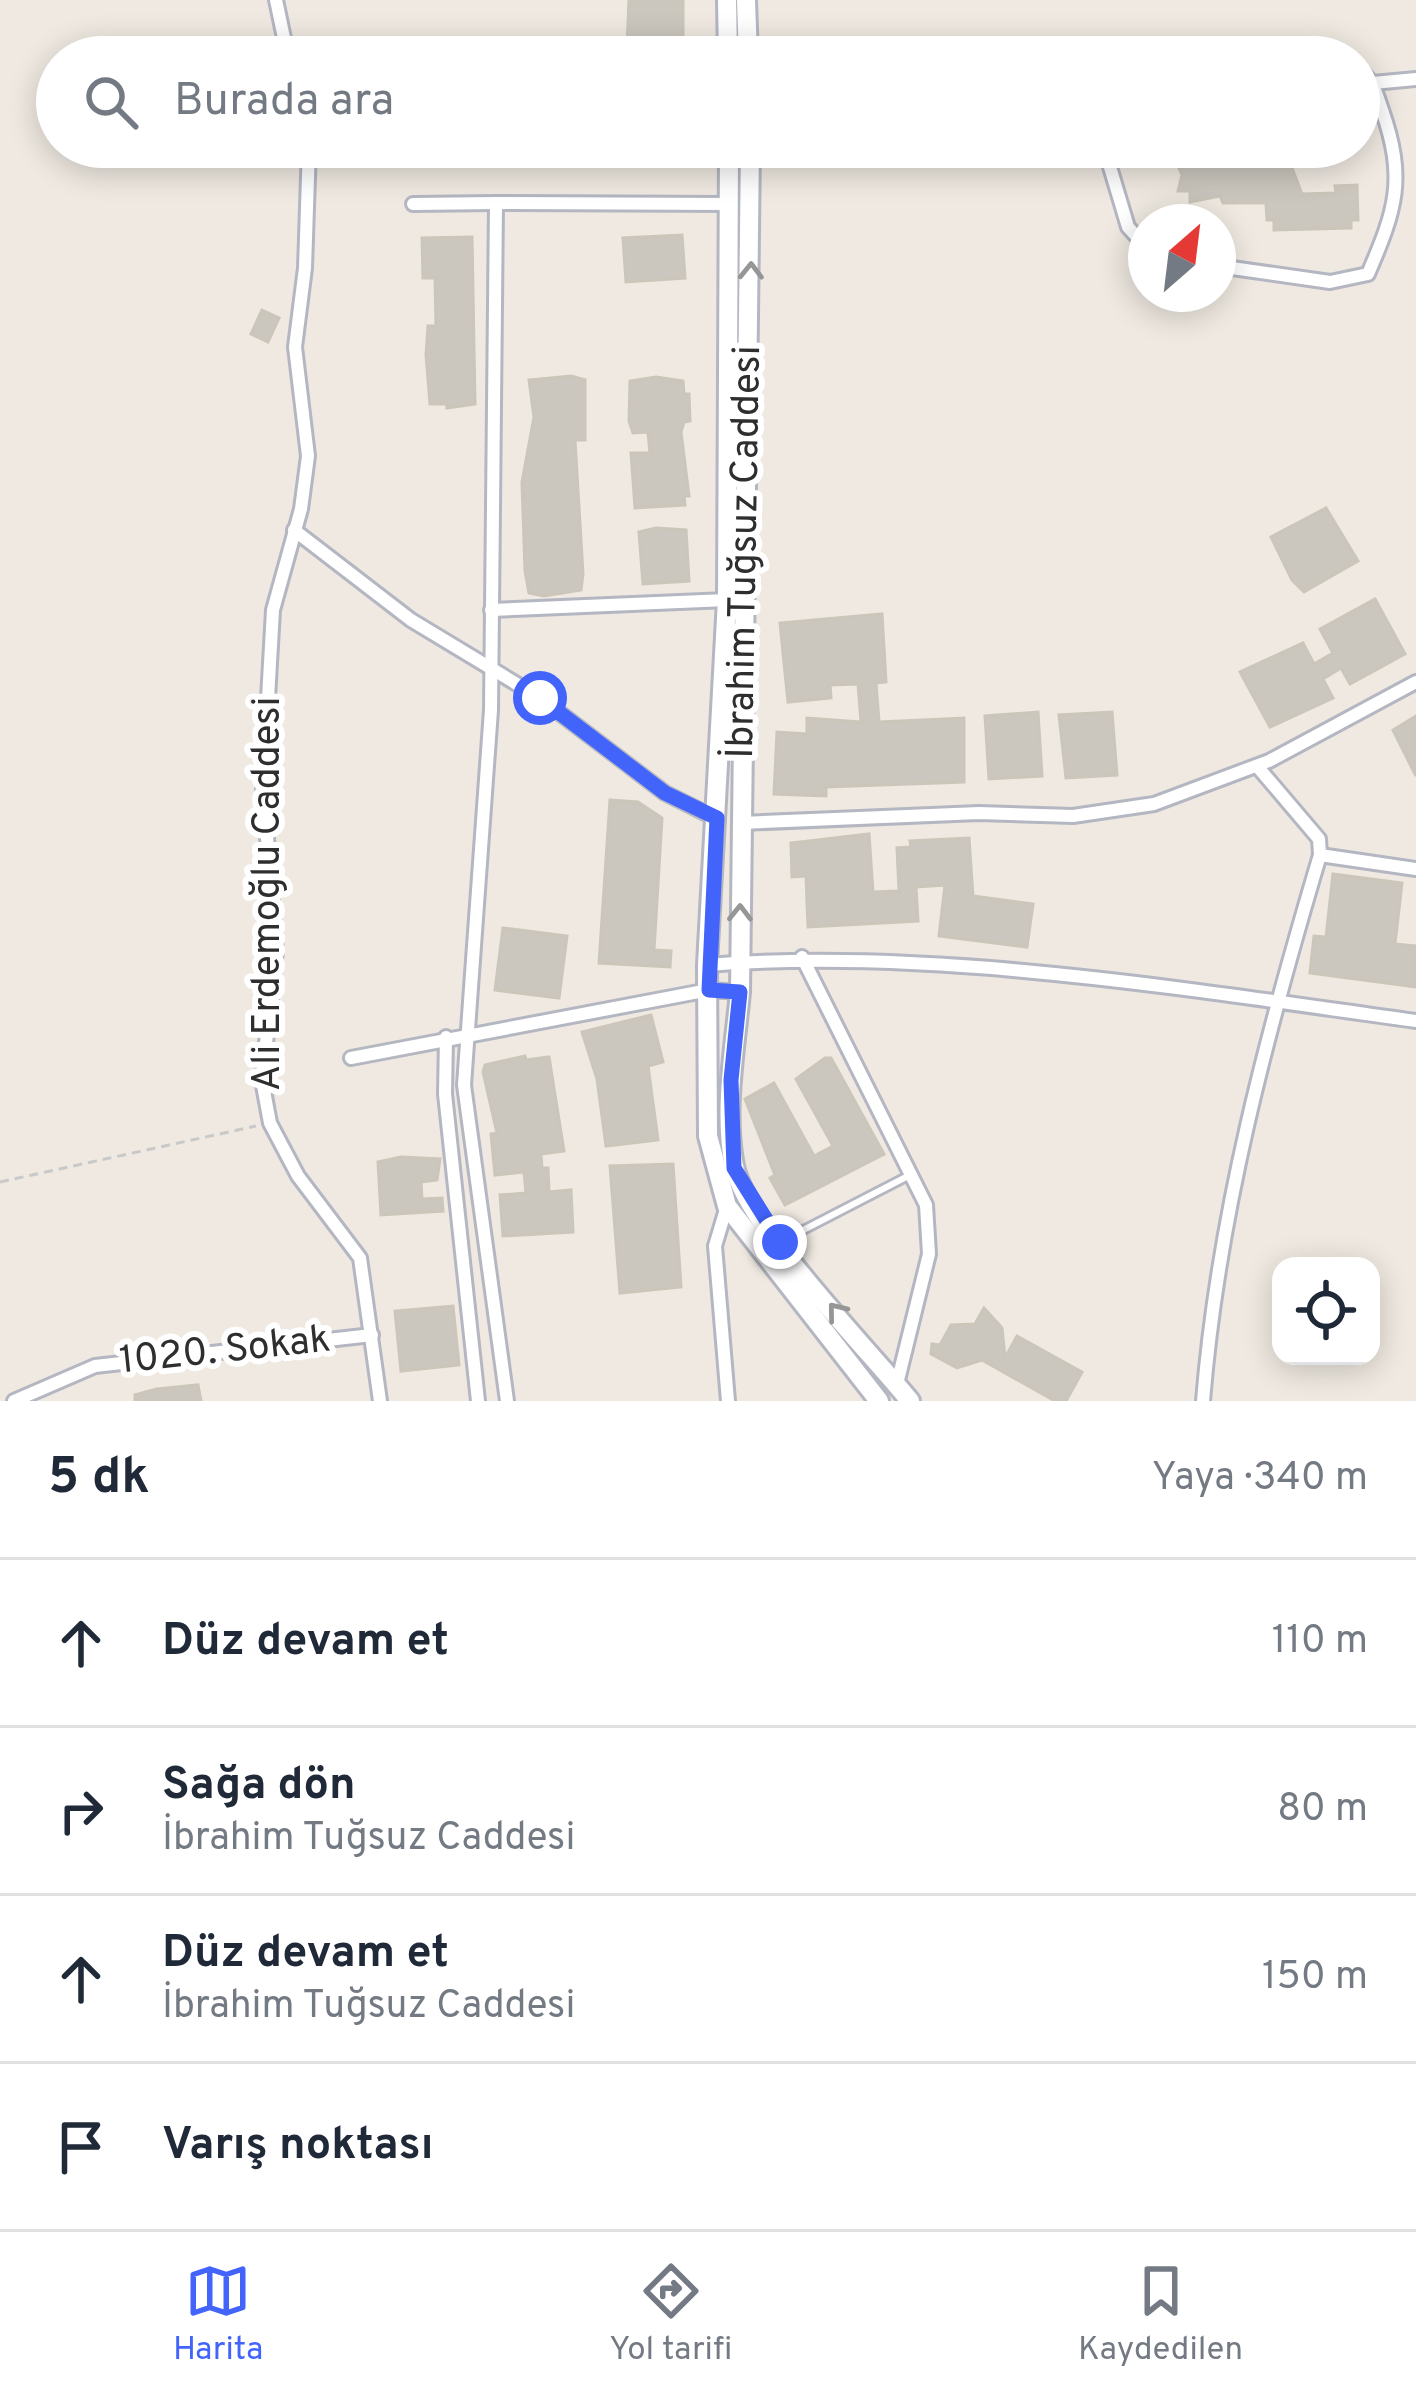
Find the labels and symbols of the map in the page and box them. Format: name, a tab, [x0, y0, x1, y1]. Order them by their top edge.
north arrow	[1128, 204, 1236, 312]
one-way arrow	[738, 261, 764, 279]
street label: İbrahim Tuğsuz Caddesi	[716, 345, 774, 759]
route start	[513, 671, 567, 725]
street label: Ali Erdemoğlu Caddesi	[245, 697, 294, 1091]
one-way arrow	[727, 903, 753, 921]
route end	[753, 1215, 807, 1269]
one-way arrow	[829, 1303, 850, 1325]
street label: 1020. Sokak	[117, 1317, 333, 1387]

